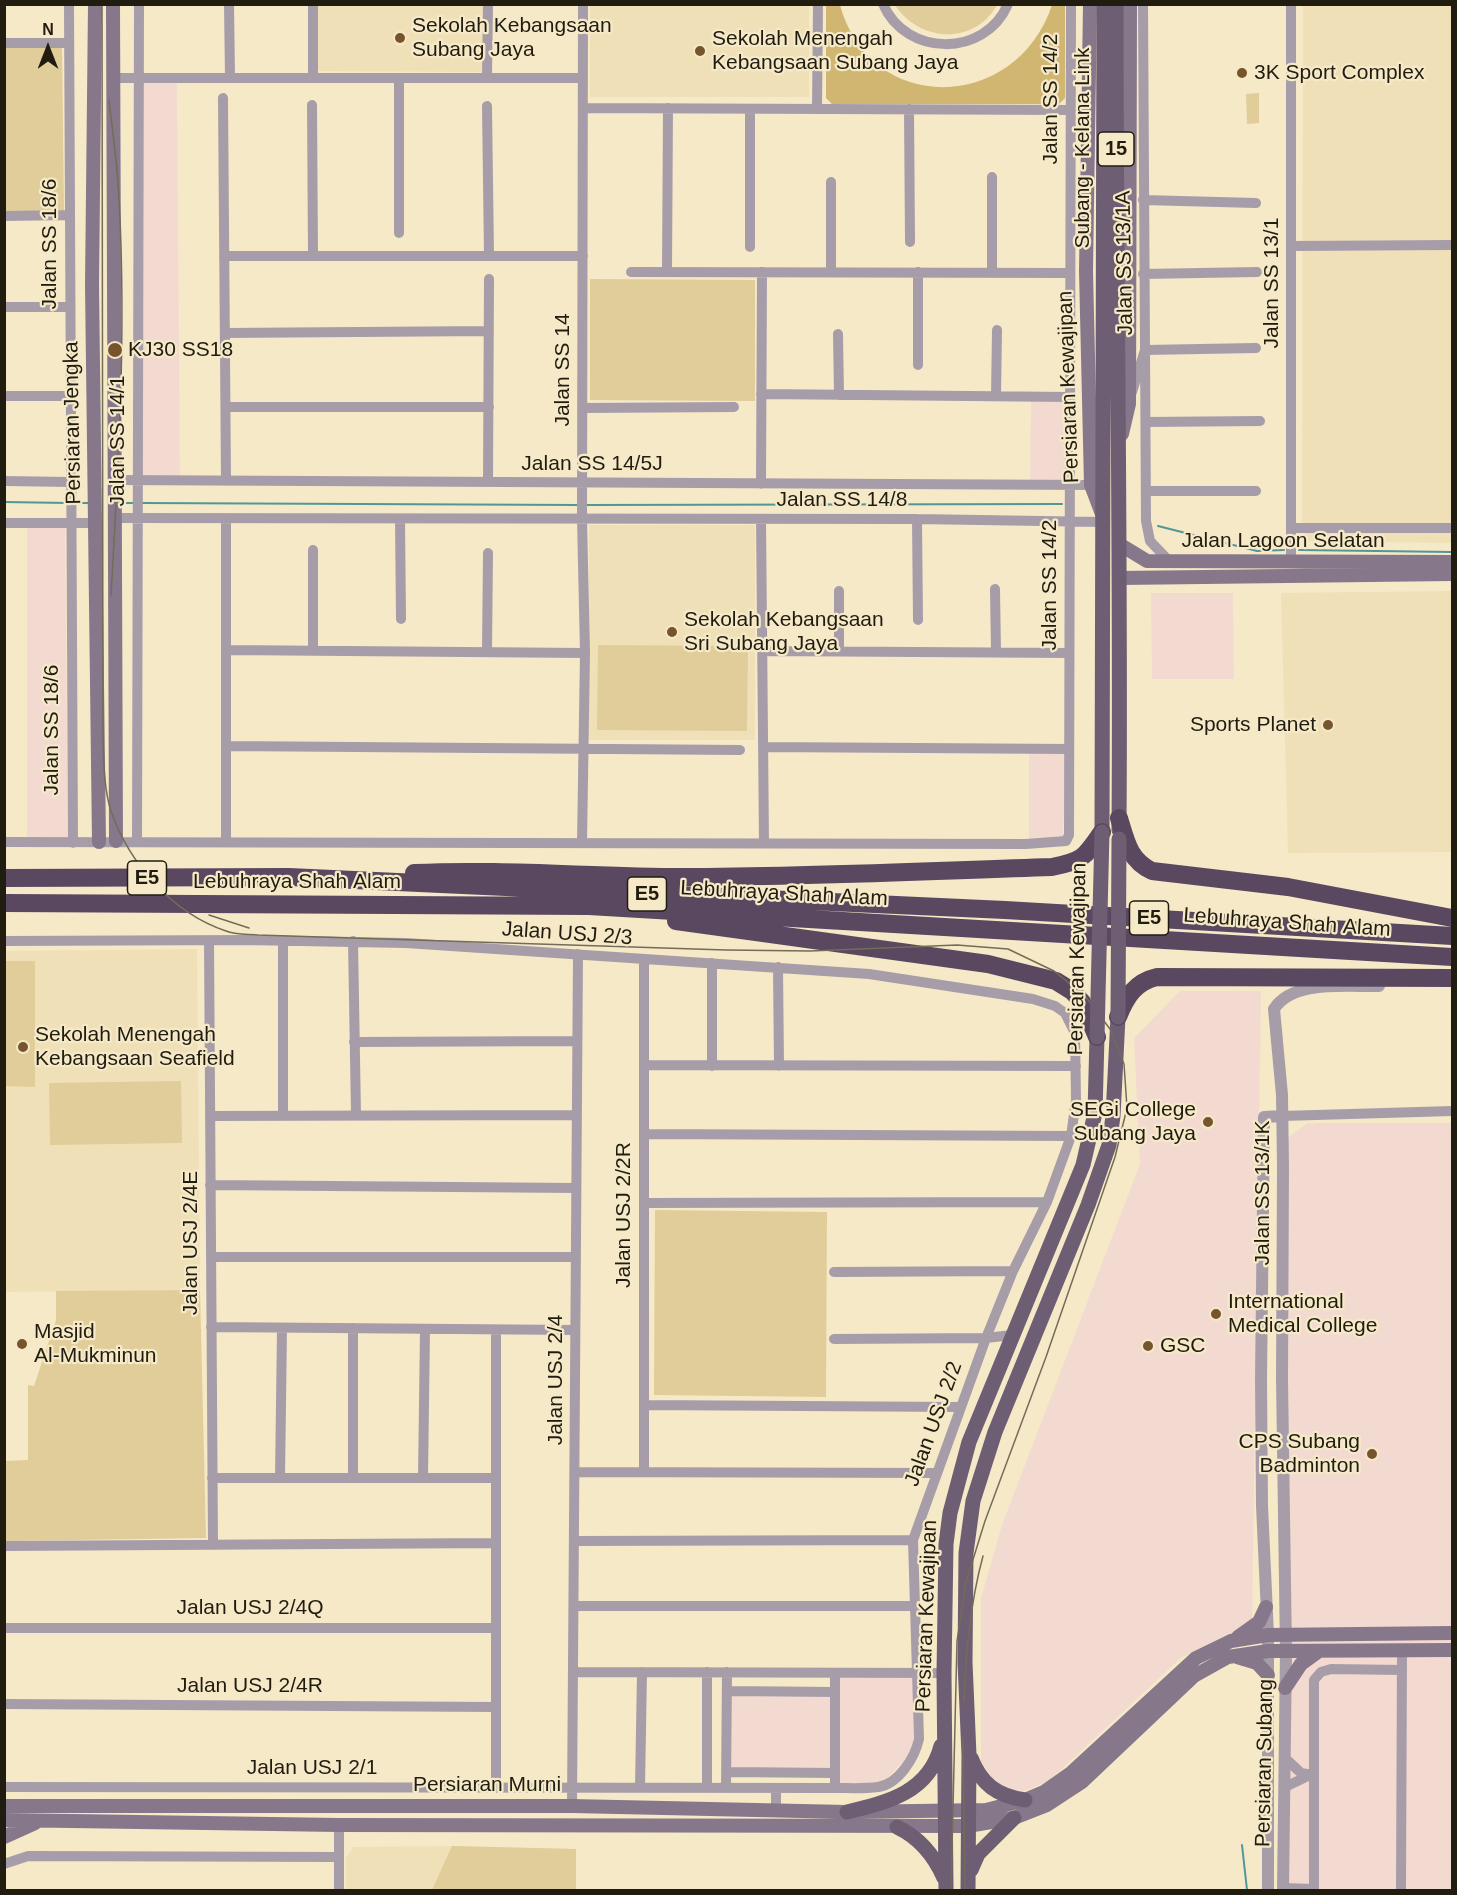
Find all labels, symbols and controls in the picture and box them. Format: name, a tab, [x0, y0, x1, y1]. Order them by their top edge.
place label: Sekolah Kebangsaan Subang Jaya	[412, 13, 612, 63]
north arrow	[18, 18, 78, 78]
text: N	[42, 21, 54, 38]
place label: Sekolah Menengah Kebangsaan Subang Jaya	[712, 26, 958, 76]
marker: Sekolah Kebangsaan Subang Jaya	[393, 31, 407, 45]
street label: Jalan SS 14/2	[1038, 34, 1064, 164]
marker: Sekolah Menengah Kebangsaan Subang Jaya	[693, 44, 707, 58]
street label: Subang - Kelana Link	[1070, 48, 1096, 248]
place label: 3K Sport Complex	[1254, 60, 1424, 86]
marker: 3K Sport Complex	[1235, 66, 1249, 80]
road number: 15	[1098, 132, 1134, 166]
street label: Jalan SS 18/6	[37, 179, 63, 309]
street label: Jalan SS 13/1A	[1111, 190, 1139, 336]
street label: Jalan SS 13/1	[1259, 218, 1285, 348]
street label: Persiaran Kewajipan	[1053, 290, 1085, 484]
street label: Jalan SS 14	[550, 313, 576, 427]
place label: KJ30 SS18	[128, 337, 233, 363]
street label: Persiaran Jengka	[59, 341, 87, 505]
marker: KJ30 SS18	[106, 341, 124, 359]
street label: Jalan SS 14/1	[105, 376, 131, 506]
street label: Jalan SS 14/5J	[521, 451, 663, 477]
street label: Jalan SS 14/8	[777, 487, 907, 513]
street label: Jalan SS 14/2	[1037, 520, 1063, 650]
street label: Jalan Lagoon Selatan	[1181, 528, 1385, 554]
place label: Sekolah Kebangsaan Sri Subang Jaya	[684, 607, 884, 657]
marker: Sekolah Kebangsaan Sri Subang Jaya	[665, 625, 679, 639]
street label: Jalan SS 18/6	[39, 665, 65, 795]
place label: Sports Planet	[1190, 712, 1316, 738]
marker: Sports Planet	[1321, 718, 1335, 732]
road number: E5	[128, 861, 166, 895]
street label: Persiaran Kewajipan	[1064, 862, 1092, 1056]
street label: Lebuhraya Shah Alam	[193, 869, 401, 895]
street label: Lebuhraya Shah Alam	[680, 876, 888, 912]
road number: E5	[628, 877, 666, 911]
road number: E5	[1130, 901, 1168, 935]
street label: Lebuhraya Shah Alam	[1182, 903, 1392, 943]
street label: Jalan USJ 2/3	[501, 917, 633, 951]
place label: Sekolah Menengah Kebangsaan Seafield	[35, 1022, 235, 1072]
marker: Sekolah Menengah Kebangsaan Seafield	[16, 1040, 30, 1054]
place label: SEGi College Subang Jaya	[1070, 1097, 1196, 1147]
marker: SEGi College Subang Jaya	[1201, 1115, 1215, 1129]
street label: Jalan SS 13/1K	[1250, 1121, 1276, 1265]
street label: Jalan USJ 2/2R	[611, 1142, 637, 1288]
street label: Jalan USJ 2/4E	[178, 1171, 204, 1315]
place label: International Medical College	[1228, 1289, 1377, 1339]
marker: International Medical College	[1209, 1307, 1223, 1321]
street label: Jalan USJ 2/4	[543, 1315, 569, 1445]
place label: Masjid Al-Mukminun	[34, 1319, 157, 1369]
place label: GSC	[1160, 1333, 1206, 1359]
marker: Masjid Al-Mukminun	[15, 1337, 29, 1351]
marker: GSC	[1141, 1339, 1155, 1353]
street label: Jalan USJ 2/2	[900, 1358, 968, 1490]
place label: CPS Subang Badminton	[1239, 1429, 1360, 1479]
marker: CPS Subang Badminton	[1365, 1447, 1379, 1461]
street label: Persiaran Kewajipan	[911, 1519, 943, 1713]
street label: Jalan USJ 2/4Q	[176, 1595, 324, 1621]
street label: Jalan USJ 2/4R	[177, 1673, 323, 1699]
street label: Persiaran Subang	[1251, 1679, 1279, 1847]
street label: Jalan USJ 2/1	[247, 1755, 377, 1781]
street label: Persiaran Murni	[413, 1772, 561, 1798]

